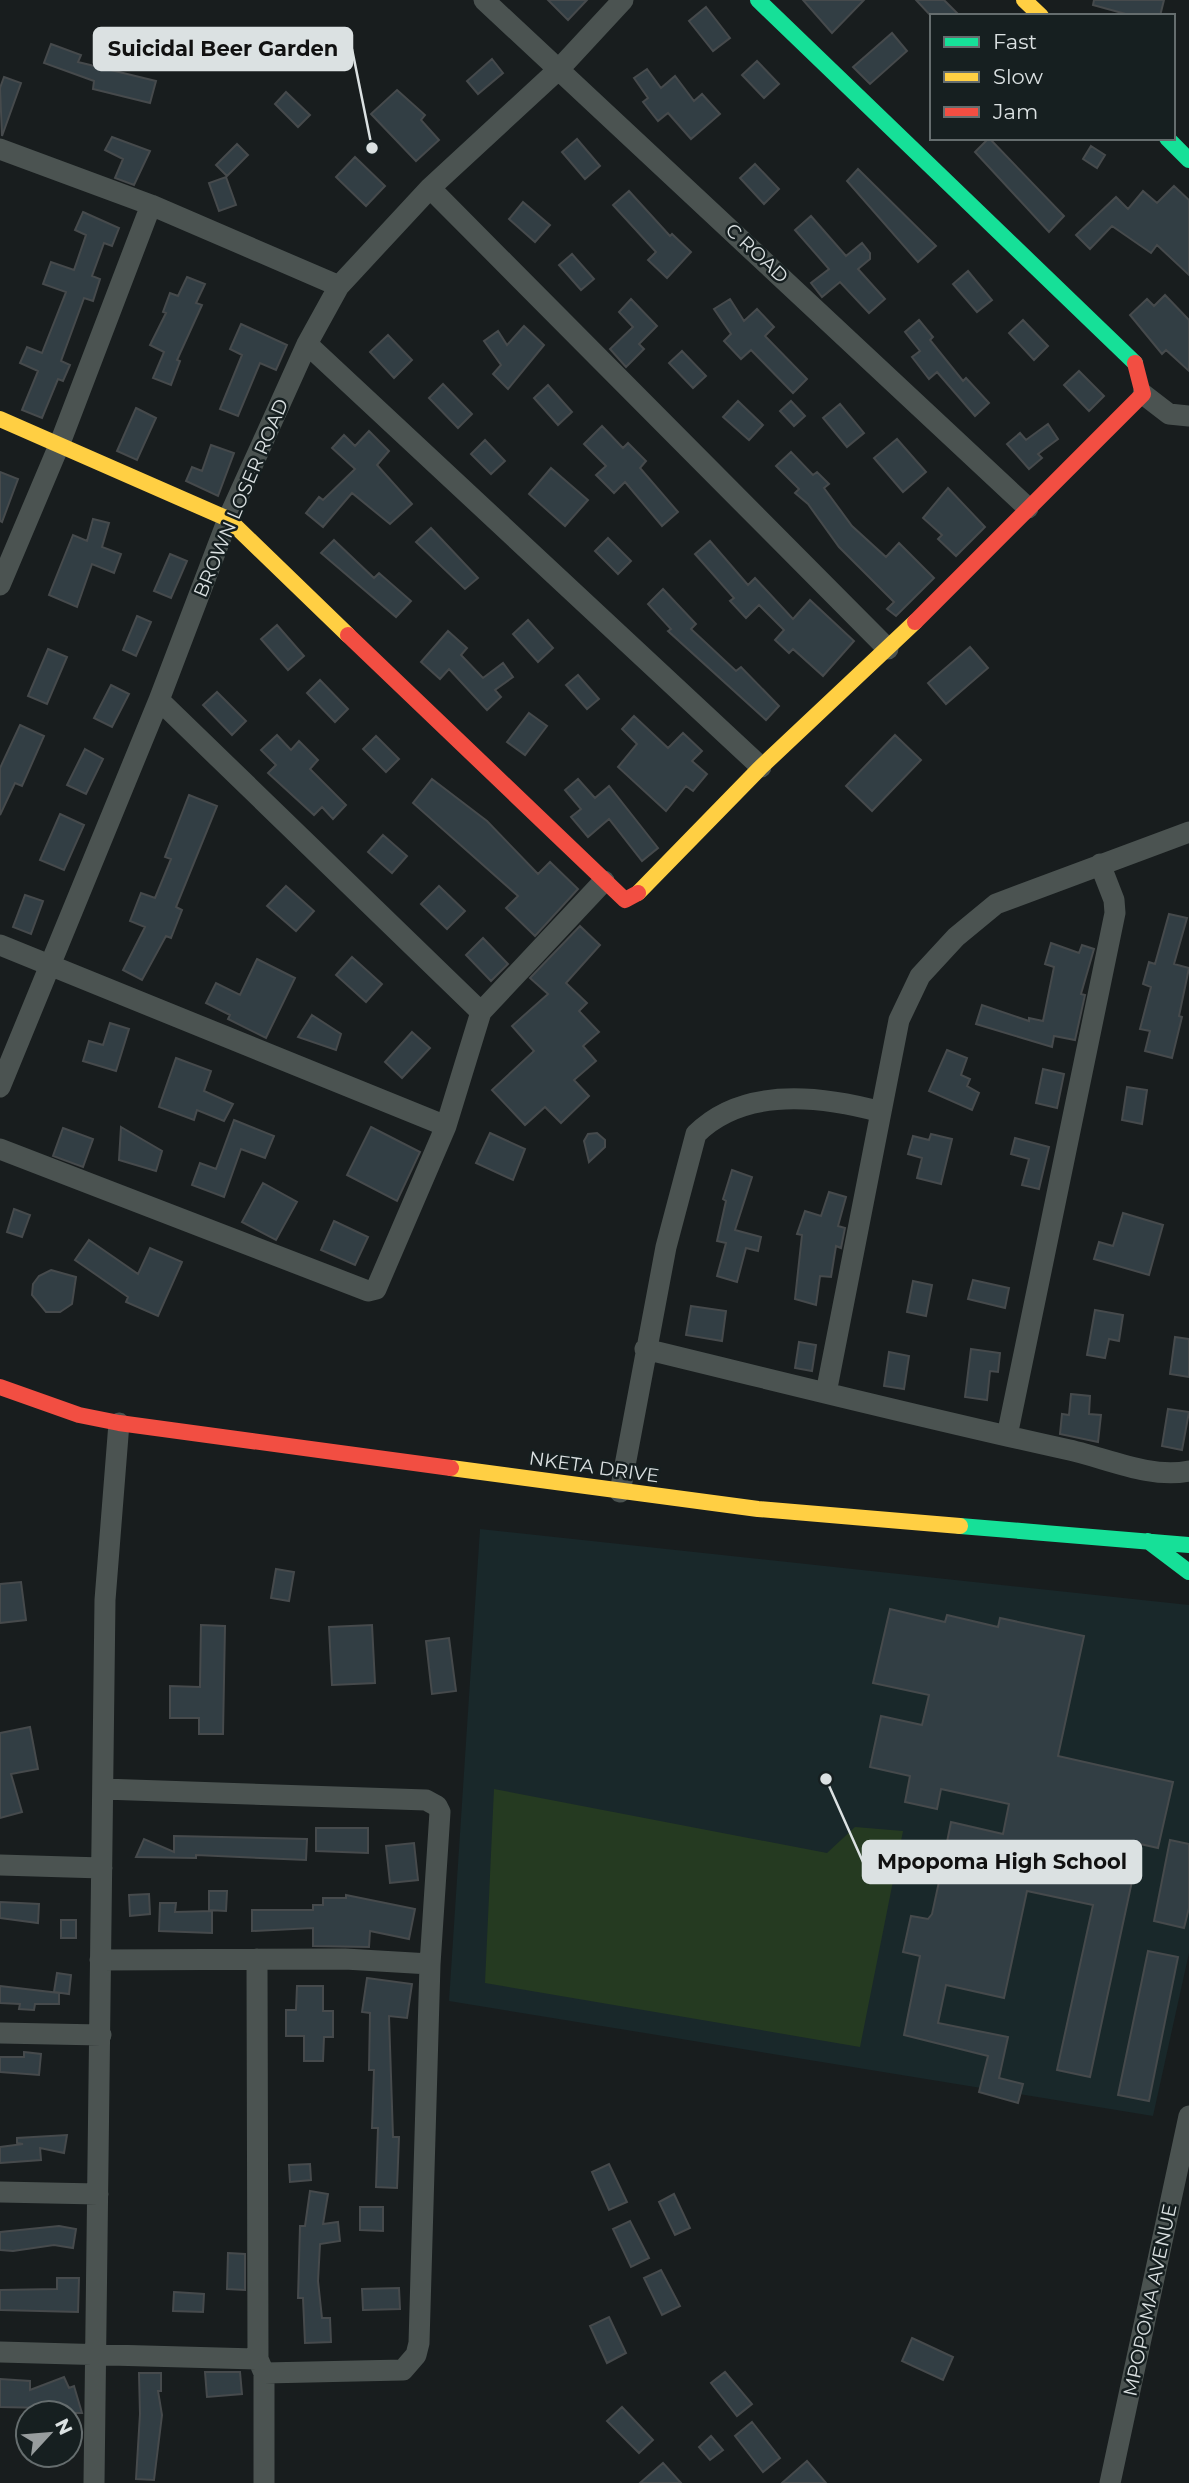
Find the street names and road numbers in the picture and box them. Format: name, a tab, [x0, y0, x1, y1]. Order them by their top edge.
street label: C ROAD	[721, 218, 793, 288]
street label: BROWN LOSER ROAD	[189, 395, 293, 601]
street label: NKETA DRIVE	[527, 1446, 661, 1488]
street label: MPOPOMA AVENUE	[1118, 2202, 1182, 2398]

